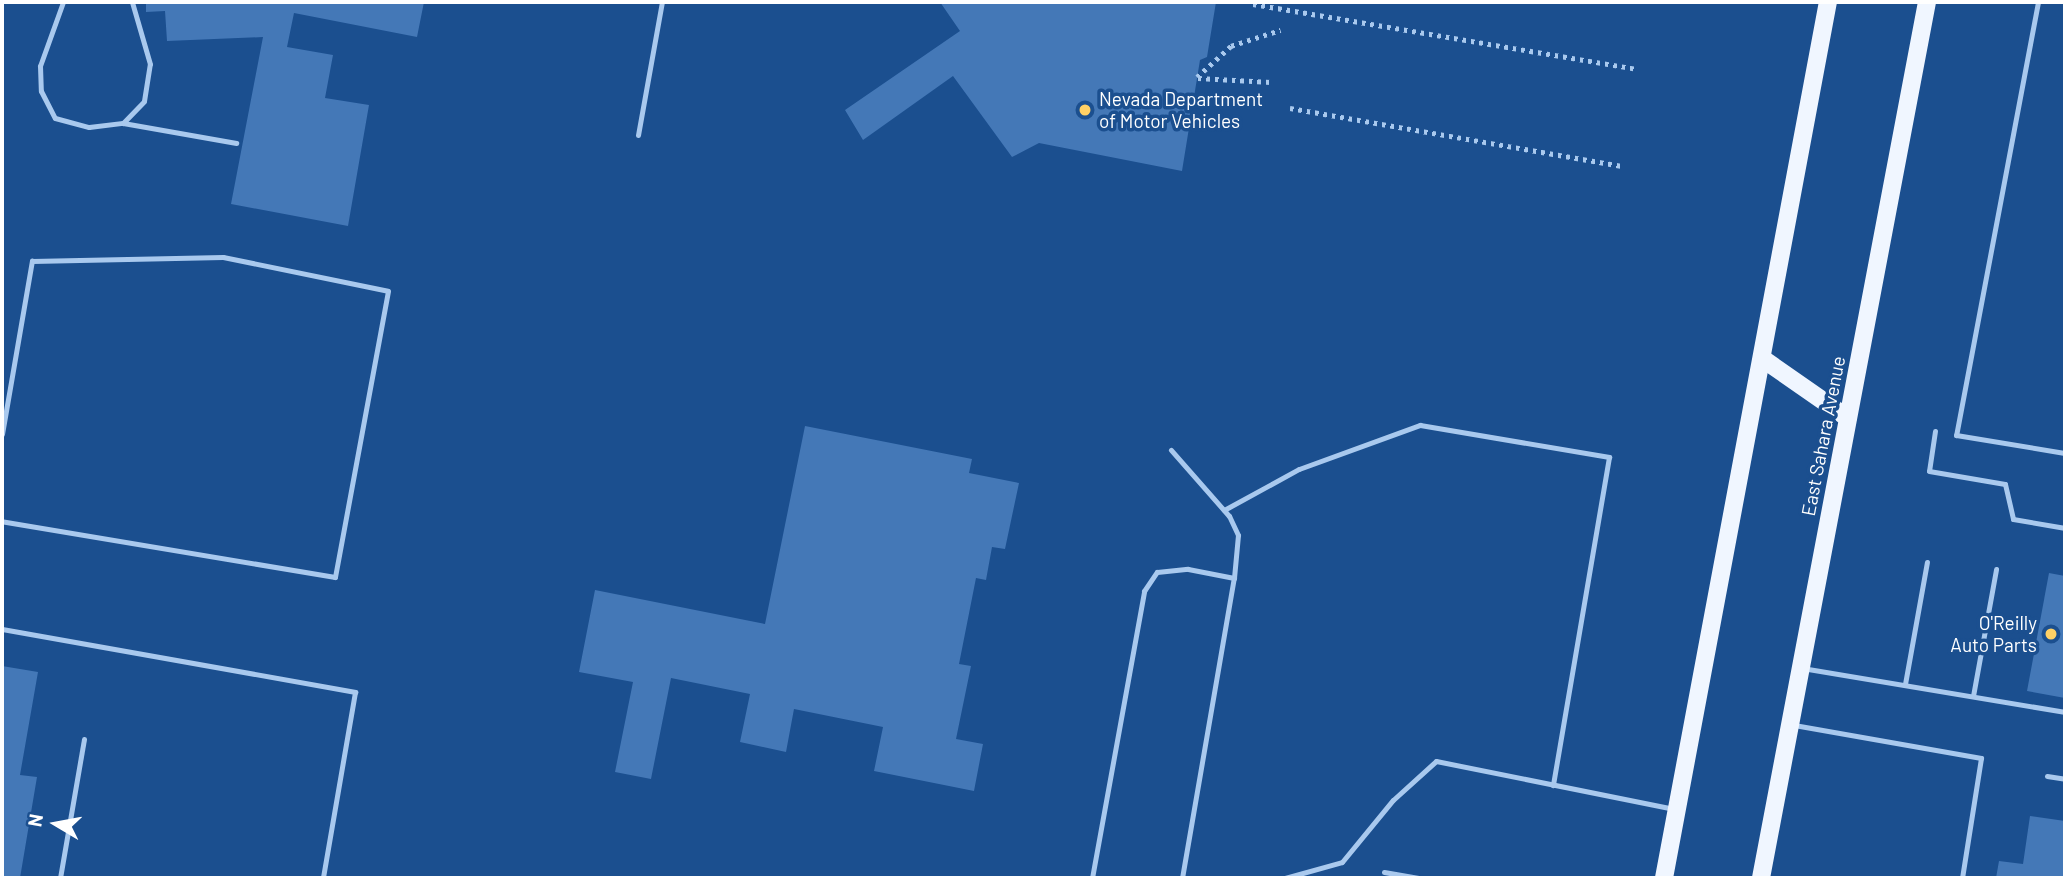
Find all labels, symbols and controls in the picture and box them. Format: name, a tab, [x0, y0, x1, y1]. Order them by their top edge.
place label: Nevada Department of Motor Vehicles	[1099, 88, 1263, 132]
marker: Nevada Department of Motor Vehicles	[1077, 102, 1093, 118]
street label: East Sahara Avenue	[1796, 354, 1850, 518]
place label: O'Reilly Auto Parts	[1950, 612, 2037, 656]
marker: O'Reilly Auto Parts	[2043, 626, 2059, 642]
north arrow	[21, 789, 91, 859]
text: N	[22, 812, 47, 828]

